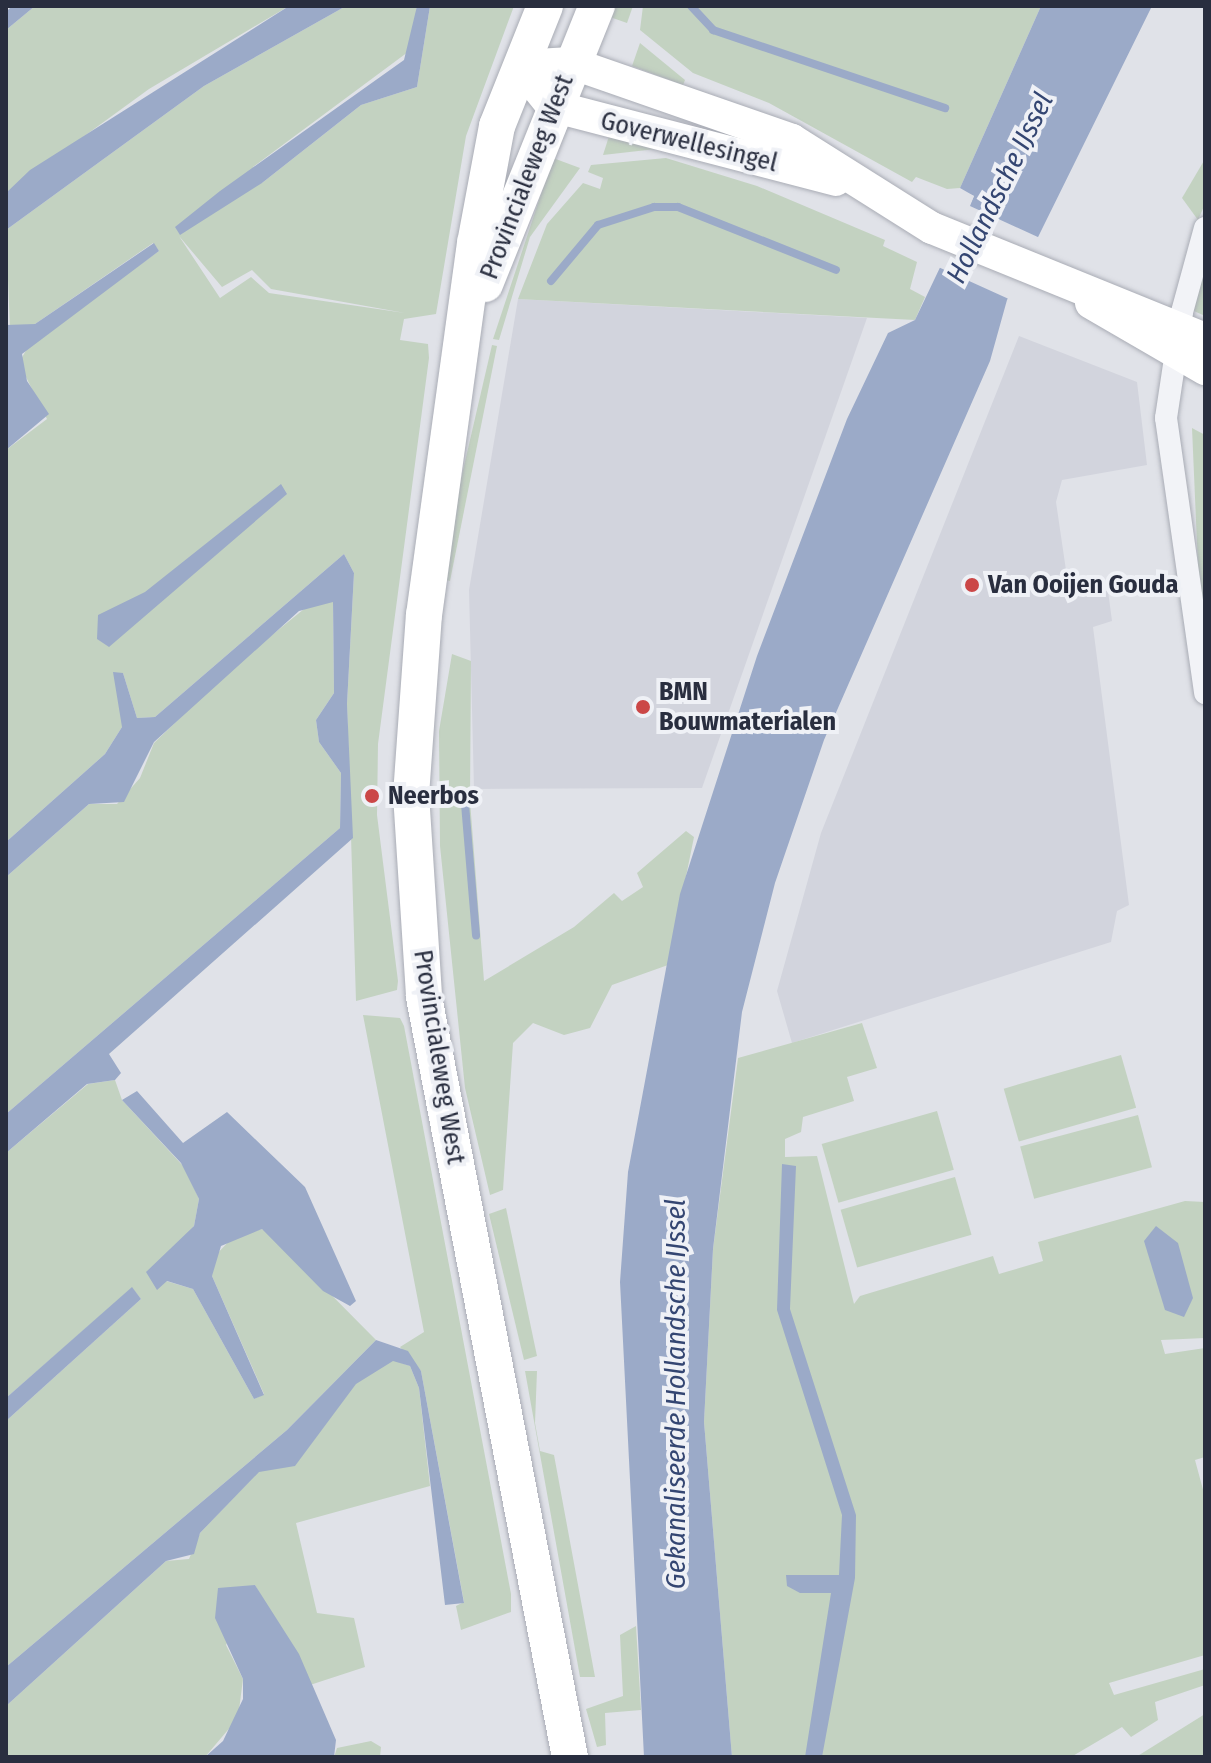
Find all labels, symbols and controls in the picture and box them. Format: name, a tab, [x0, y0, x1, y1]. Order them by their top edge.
street label: Provincialeweg West	[474, 70, 580, 284]
water label: Hollandsche IJssel	[939, 87, 1061, 289]
street label: Goverwellesingel	[597, 105, 781, 179]
place label: Van Ooijen Gouda	[988, 569, 1178, 601]
marker: Van Ooijen Gouda	[963, 576, 981, 594]
place label: BMN Bouwmaterialen	[659, 676, 836, 738]
marker: BMN Bouwmaterialen	[634, 698, 652, 716]
place label: Neerbos	[388, 780, 479, 812]
marker: Neerbos	[363, 787, 381, 805]
street label: Provincialeweg West	[407, 948, 471, 1166]
water label: Gekanaliseerde Hollandsche IJssel	[659, 1199, 693, 1589]

